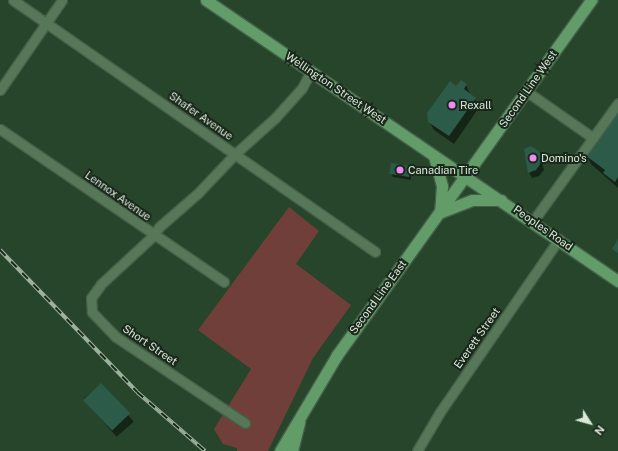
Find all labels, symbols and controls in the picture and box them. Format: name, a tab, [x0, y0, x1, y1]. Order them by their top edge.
street label: Second Line West	[496, 48, 560, 130]
street label: Wellington Street West	[283, 49, 389, 127]
street label: Shafer Avenue	[167, 89, 235, 143]
place label: Rexall	[460, 98, 492, 112]
marker: Rexall	[447, 100, 457, 110]
place label: Domino's	[541, 151, 586, 165]
marker: Domino's	[528, 153, 538, 163]
place label: Canadian Tire	[408, 163, 478, 177]
marker: Canadian Tire	[395, 165, 405, 175]
street label: Lennox Avenue	[82, 168, 154, 224]
street label: Peoples Road	[511, 203, 575, 253]
street label: Second Line East	[347, 257, 409, 337]
street label: Everett Street	[451, 305, 503, 371]
street label: Short Street	[120, 322, 180, 368]
north arrow	[570, 403, 610, 443]
text: N	[592, 423, 607, 437]

